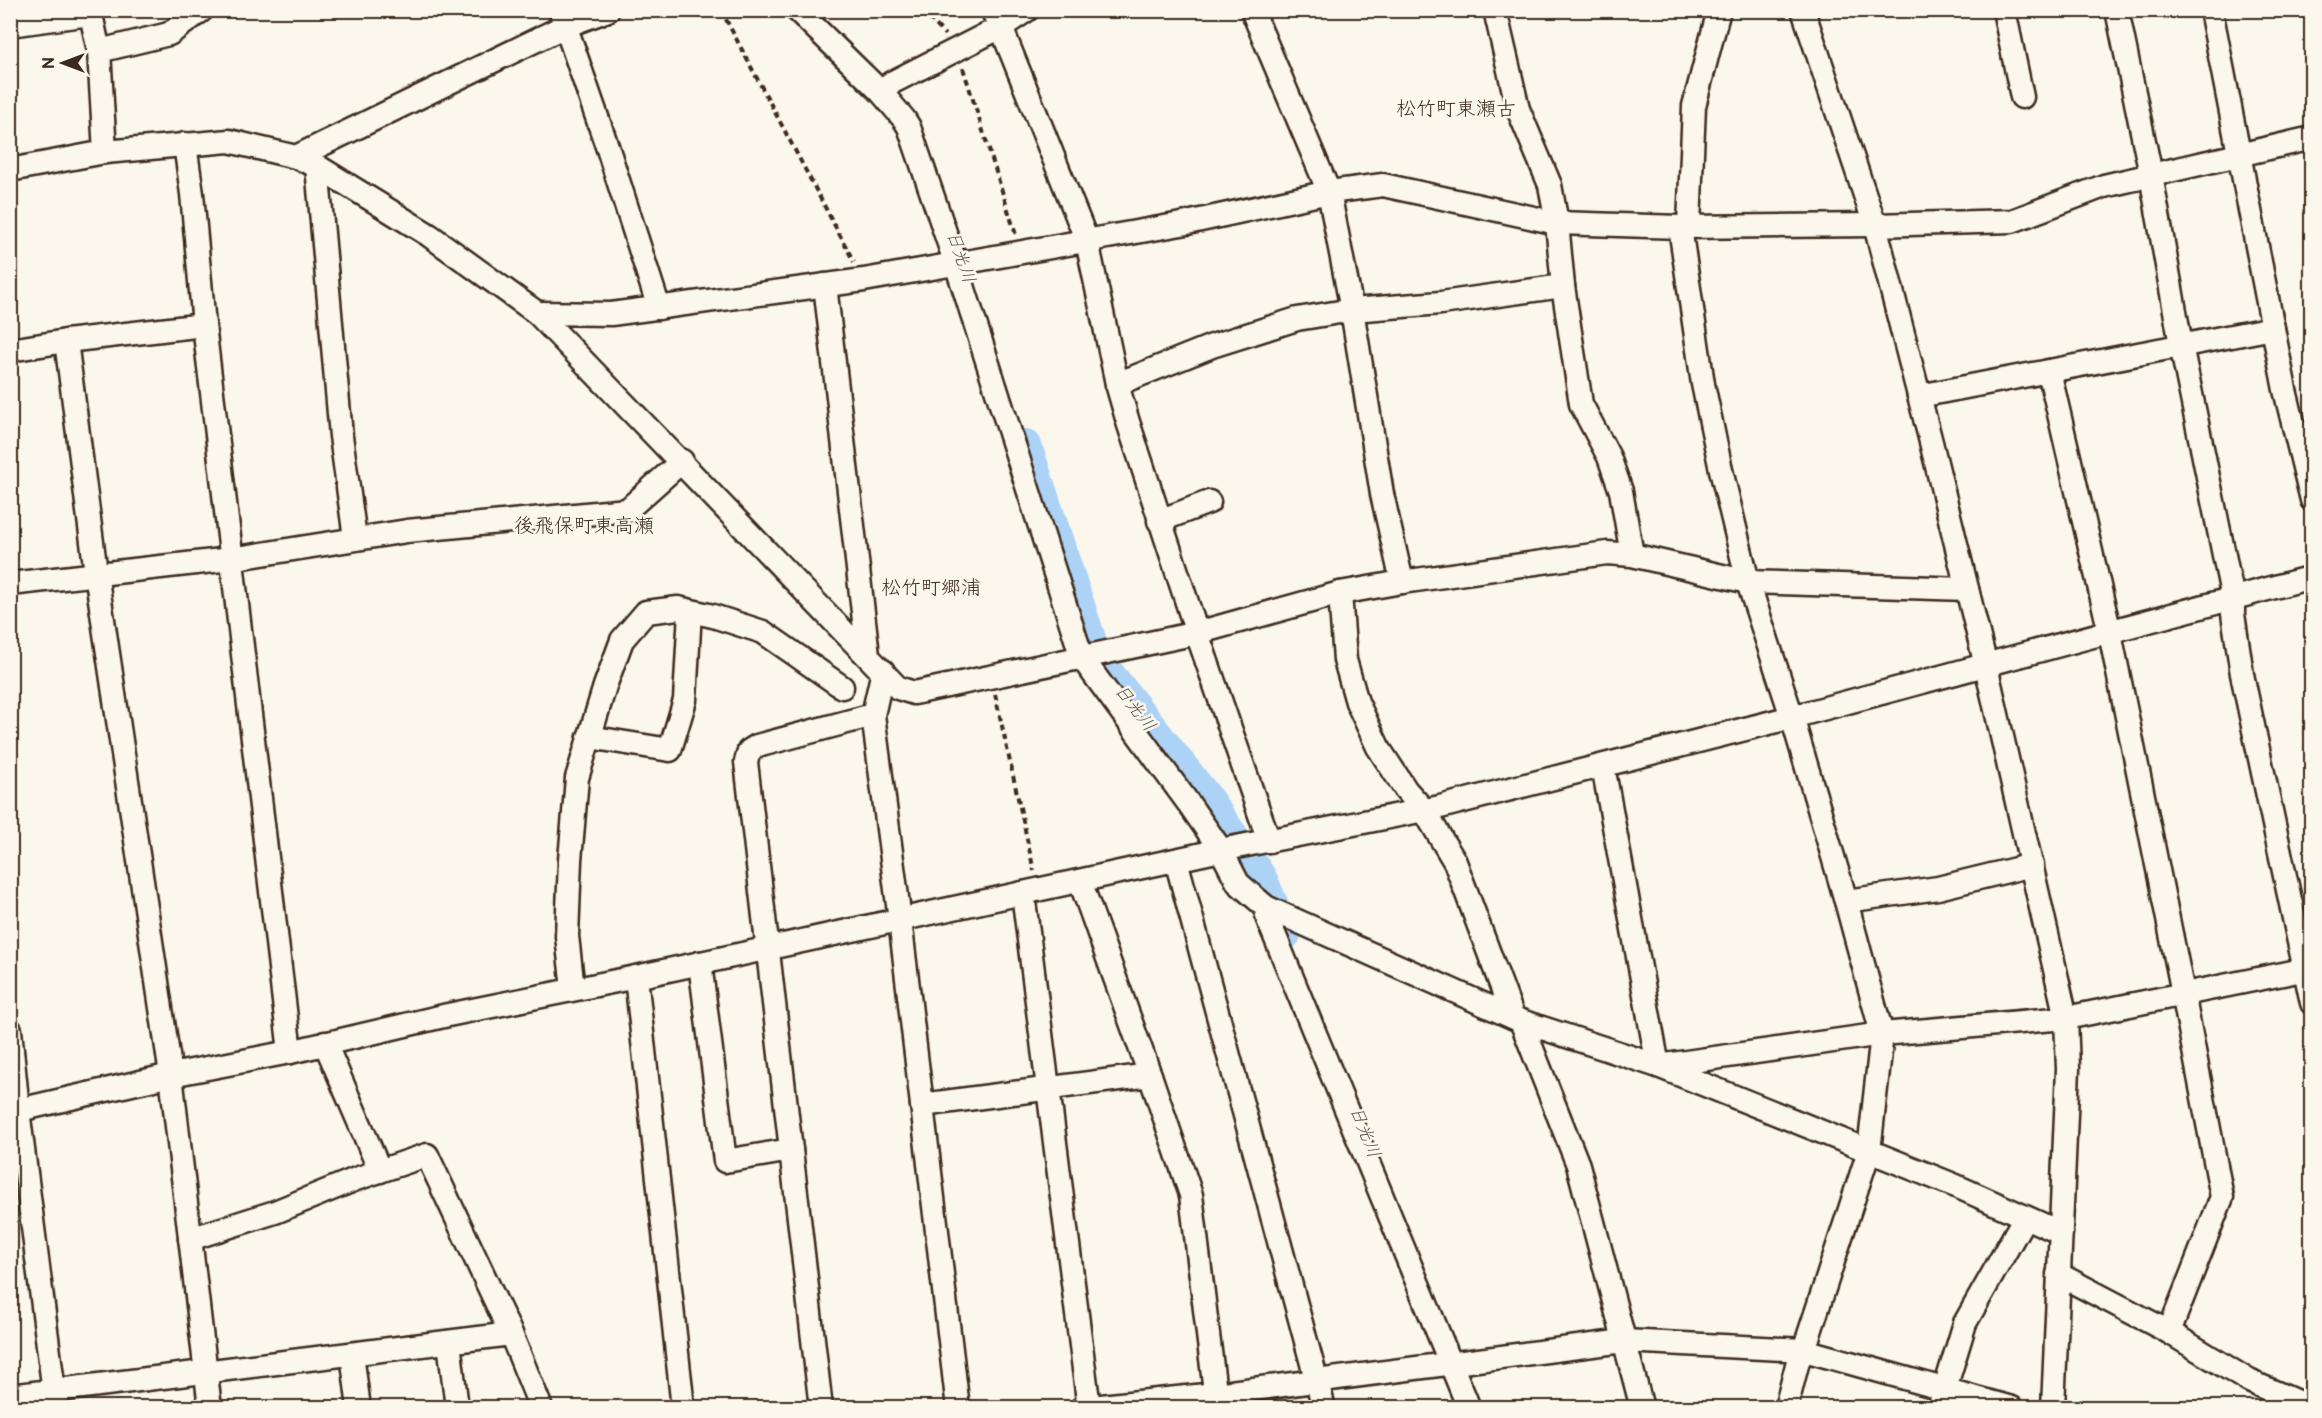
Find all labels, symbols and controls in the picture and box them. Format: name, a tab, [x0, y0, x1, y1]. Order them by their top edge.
north arrow	[33, 33, 93, 93]
text: N	[40, 57, 59, 69]
district label: 松竹町東瀬古	[1396, 97, 1516, 121]
water label: 日光川	[942, 228, 980, 286]
district label: 後飛保町東高瀬	[514, 514, 654, 538]
district label: 松竹町郷浦	[881, 576, 981, 600]
water label: 日光川	[1110, 680, 1160, 736]
water label: 日光川	[1345, 1103, 1385, 1161]

